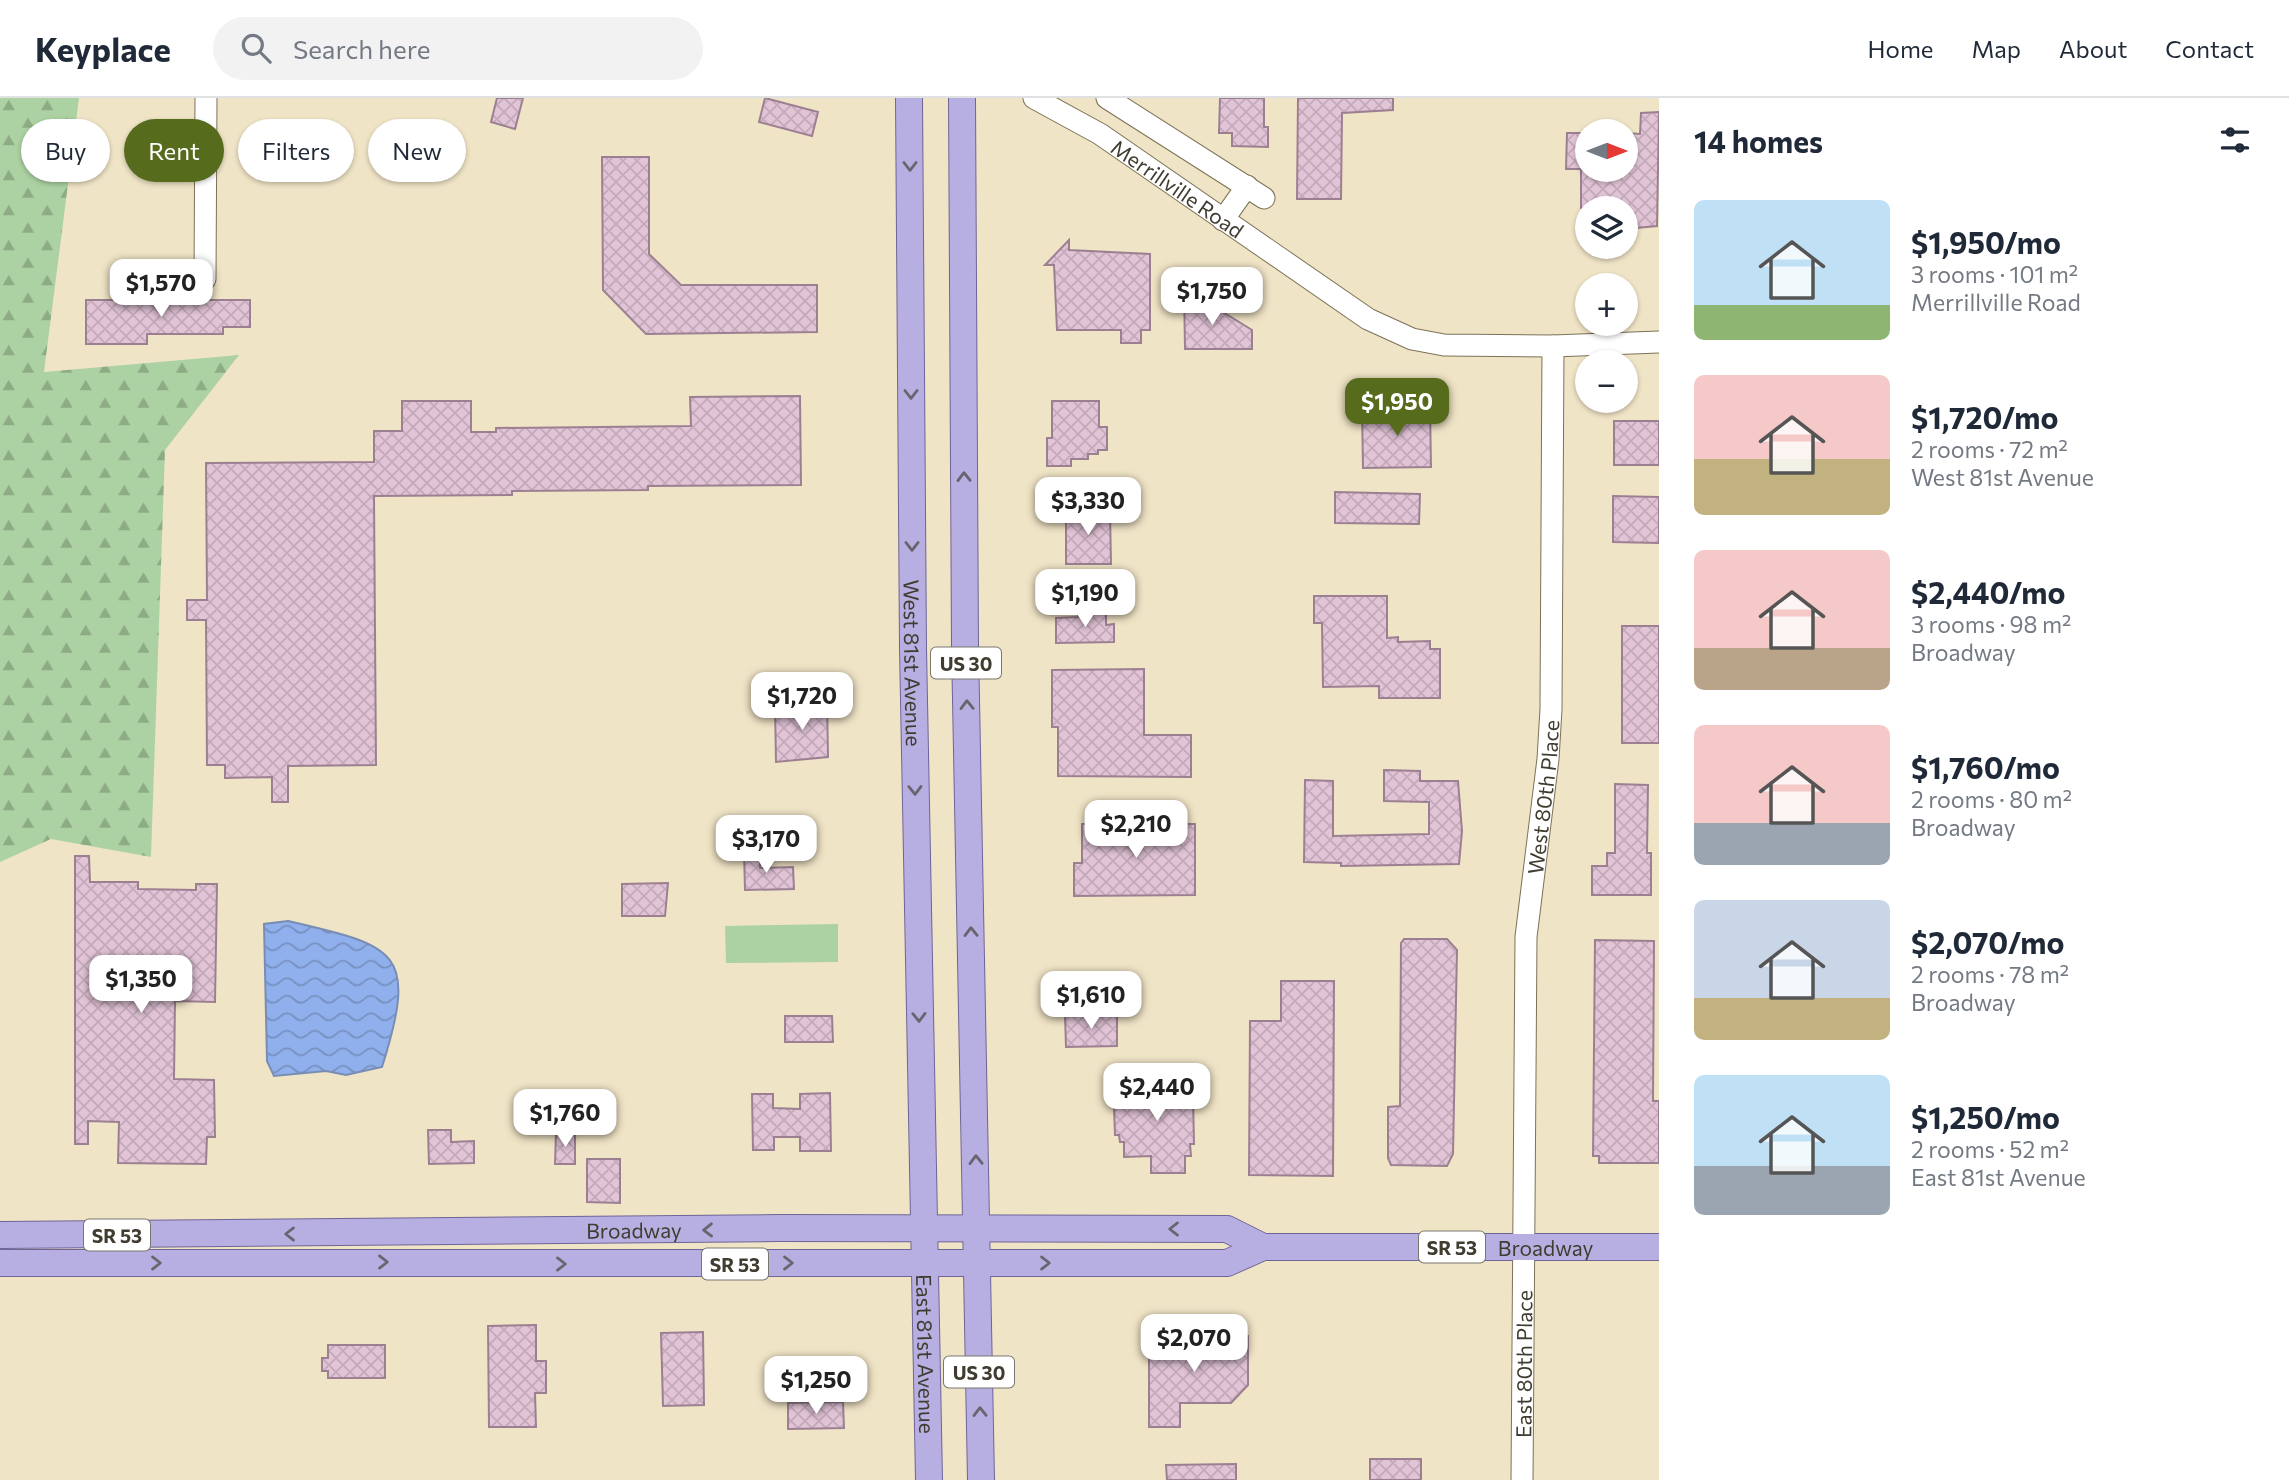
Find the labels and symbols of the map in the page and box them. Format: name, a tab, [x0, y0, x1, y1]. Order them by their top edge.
north arrow	[1575, 119, 1638, 182]
street label: Merrillville Road	[1107, 134, 1249, 242]
one-way arrow	[902, 161, 918, 172]
pin: $1,570	[104, 260, 218, 319]
pin: $1,750	[1155, 268, 1269, 327]
pin: $1,950	[1340, 378, 1454, 438]
one-way arrow	[903, 389, 919, 399]
one-way arrow	[956, 472, 972, 482]
pin: $3,330	[1031, 478, 1145, 537]
one-way arrow	[905, 540, 920, 551]
pin: $1,190	[1028, 570, 1142, 629]
street label: West 81st Avenue	[900, 579, 927, 747]
road number: US 30	[931, 648, 1001, 678]
pin: $1,720	[745, 672, 859, 732]
one-way arrow	[959, 699, 974, 710]
street label: West 80th Place	[1521, 719, 1563, 876]
one-way arrow	[908, 784, 923, 795]
pin: $2,210	[1079, 800, 1193, 860]
pin: $3,170	[709, 816, 823, 875]
one-way arrow	[963, 927, 979, 937]
pin: $1,350	[84, 956, 198, 1015]
pin: $1,610	[1034, 972, 1148, 1031]
one-way arrow	[911, 1012, 927, 1023]
pin: $2,440	[1100, 1063, 1214, 1123]
pin: $1,760	[508, 1090, 622, 1149]
one-way arrow	[968, 1154, 983, 1165]
street label: Broadway	[586, 1216, 682, 1242]
road number: SR 53	[84, 1219, 150, 1250]
one-way arrow	[1168, 1221, 1179, 1237]
one-way arrow	[702, 1222, 712, 1238]
one-way arrow	[284, 1226, 295, 1242]
road number: SR 53	[1419, 1232, 1485, 1262]
street label: Broadway	[1498, 1235, 1593, 1260]
road number: SR 53	[702, 1248, 768, 1280]
one-way arrow	[379, 1254, 389, 1270]
one-way arrow	[151, 1255, 162, 1271]
one-way arrow	[783, 1255, 794, 1271]
one-way arrow	[1041, 1255, 1051, 1271]
one-way arrow	[556, 1256, 566, 1272]
street label: East 81st Avenue	[913, 1274, 941, 1434]
street label: East 80th Place	[1510, 1290, 1536, 1438]
pin: $2,070	[1137, 1314, 1251, 1374]
pin: $1,250	[759, 1356, 873, 1416]
road number: US 30	[944, 1356, 1014, 1388]
one-way arrow	[972, 1406, 987, 1417]

